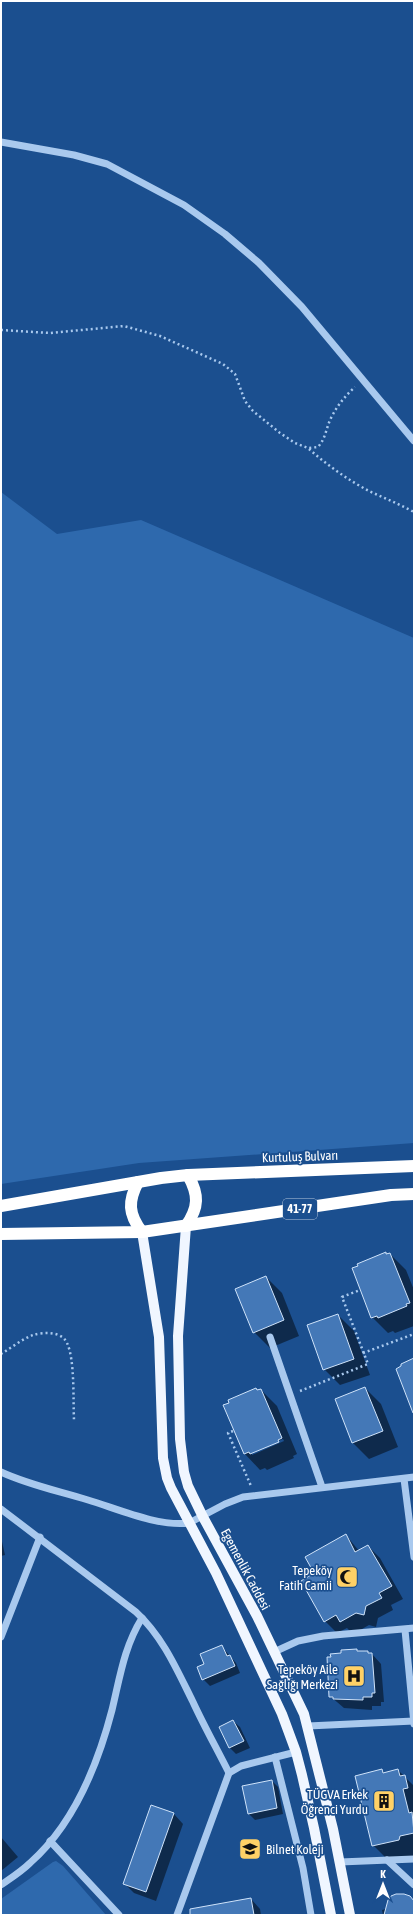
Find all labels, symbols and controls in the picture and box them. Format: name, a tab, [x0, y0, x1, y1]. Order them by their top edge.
street label: Kurtuluş Bulvarı	[262, 1148, 338, 1165]
road number: 41-77	[283, 1199, 317, 1219]
street label: Egemenlik Caddesi	[218, 1526, 273, 1612]
place label: Tepeköy Fatih Camii	[279, 1563, 333, 1593]
mosque icon: Tepeköy Fatih Camii	[334, 1564, 360, 1590]
place label: Tepeköy Aile Sağlığı Merkezi	[267, 1662, 338, 1692]
hospital icon: Tepeköy Aile Sağlığı Merkezi	[341, 1663, 367, 1689]
place label: TÜGVA Erkek Öğrenci Yurdu	[301, 1787, 368, 1817]
building icon: TÜGVA Erkek Öğrenci Yurdu	[371, 1788, 397, 1814]
school or university icon: Bilnet Koleji	[237, 1836, 263, 1862]
place label: Bilnet Koleji	[266, 1842, 324, 1857]
north arrow	[363, 1864, 403, 1904]
text: K	[380, 1868, 386, 1880]

